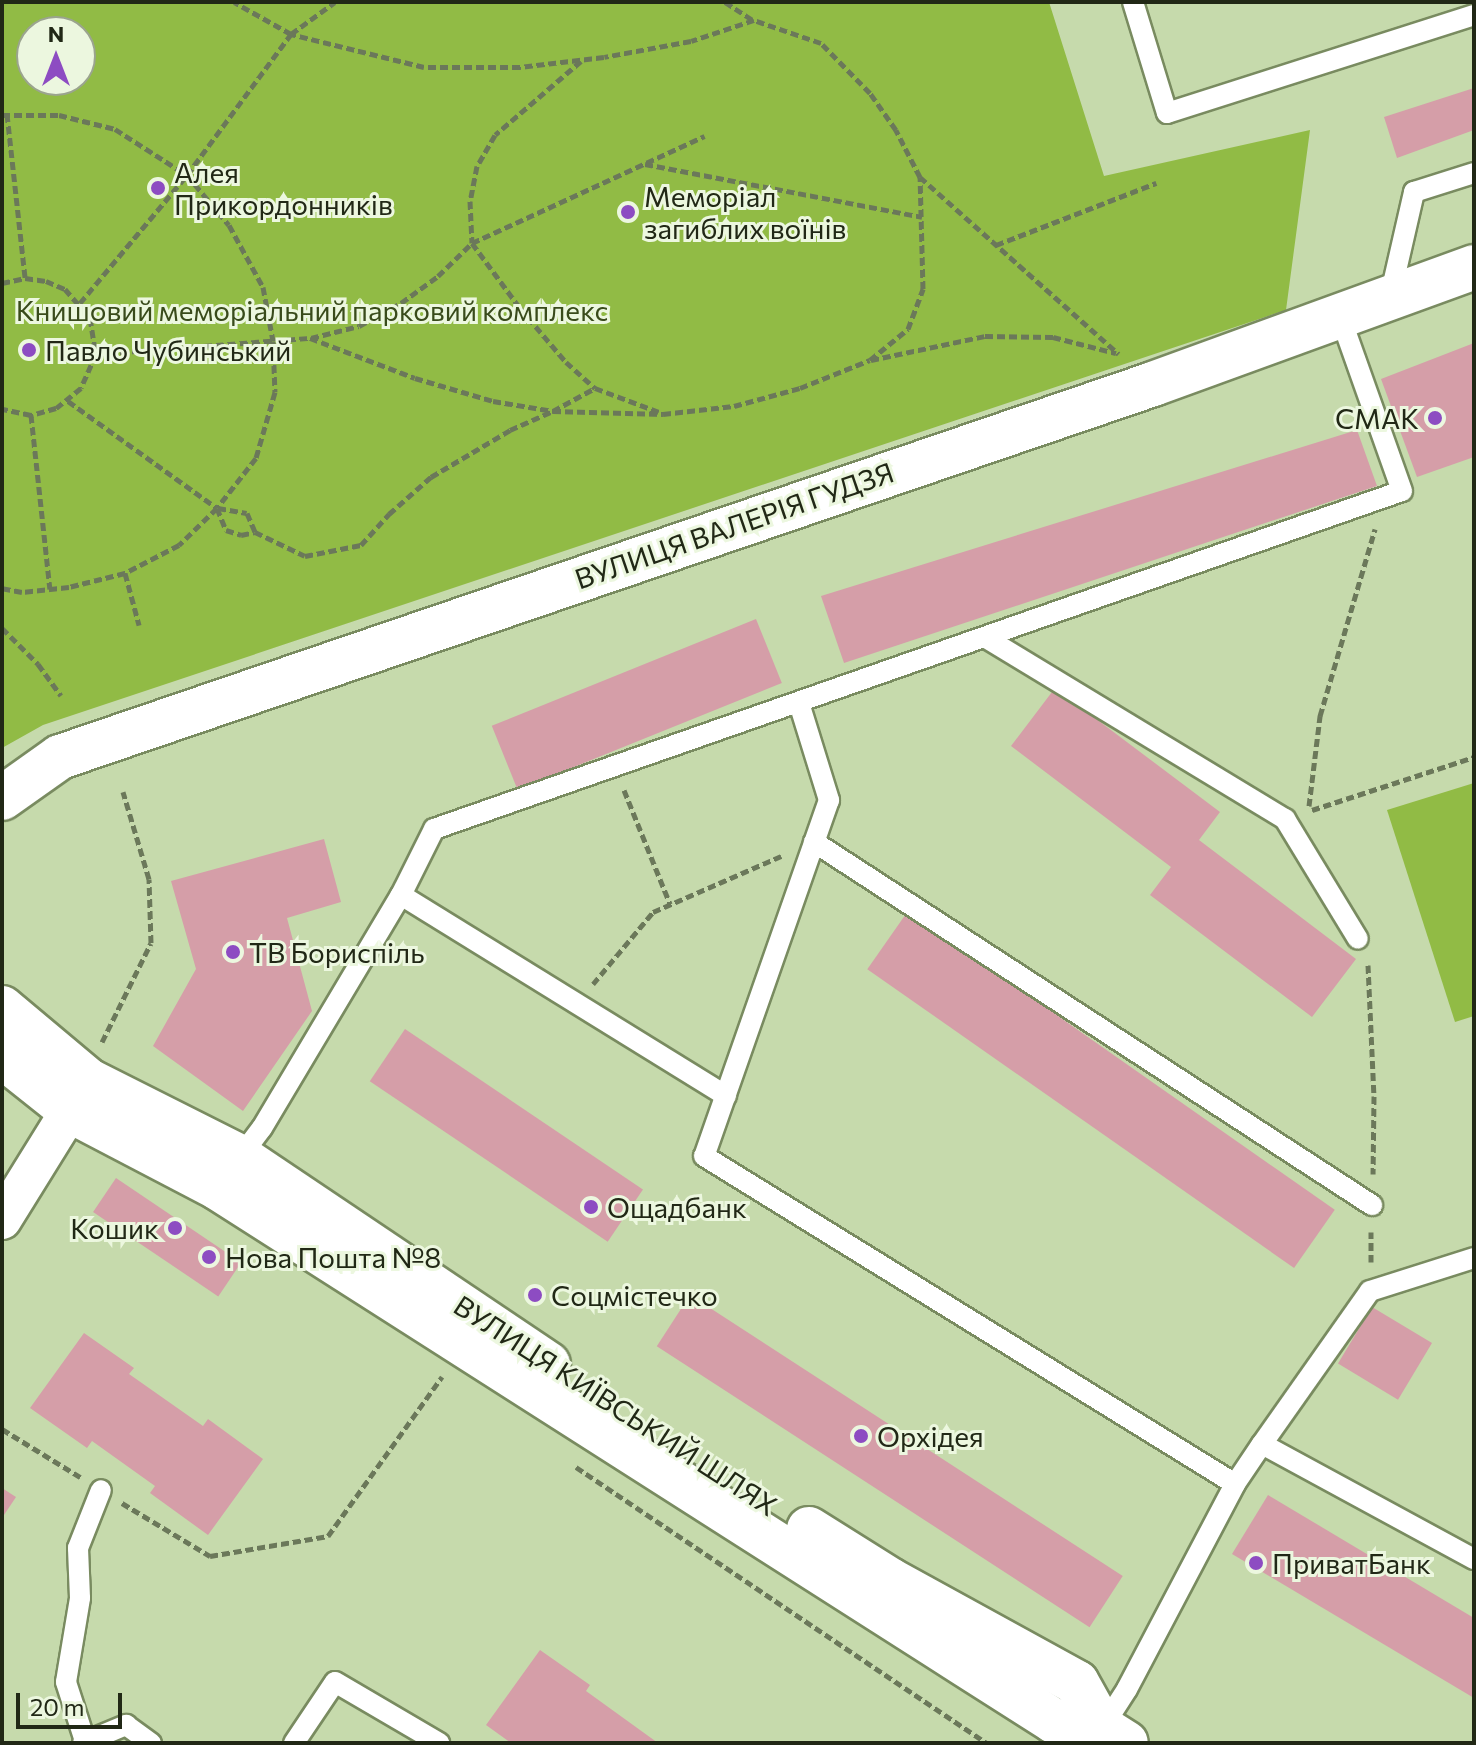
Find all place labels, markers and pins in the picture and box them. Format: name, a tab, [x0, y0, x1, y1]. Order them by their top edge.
place label: Алея Прикордонників	[174, 155, 393, 221]
marker: Алея Прикордонників	[149, 179, 167, 197]
place label: Меморіал загиблих воїнів	[644, 179, 846, 245]
marker: Меморіал загиблих воїнів	[619, 203, 637, 221]
place label: Павло Чубинський	[45, 333, 291, 367]
marker: Павло Чубинський	[20, 341, 38, 359]
place label: СМАК	[1335, 401, 1419, 435]
marker: СМАК	[1426, 409, 1444, 427]
place label: ТВ Бориспіль	[249, 935, 425, 969]
marker: ТВ Бориспіль	[224, 943, 242, 961]
place label: Ощадбанк	[607, 1190, 747, 1224]
marker: Ощадбанк	[582, 1198, 600, 1216]
place label: Кошик	[70, 1211, 159, 1245]
marker: Кошик	[166, 1219, 184, 1237]
place label: Нова Пошта №8	[225, 1240, 441, 1274]
marker: Нова Пошта №8	[200, 1248, 218, 1266]
place label: Соцмістечко	[551, 1278, 718, 1312]
marker: Соцмістечко	[526, 1286, 544, 1304]
place label: Орхідея	[877, 1419, 984, 1453]
marker: Орхідея	[852, 1427, 870, 1445]
place label: ПриватБанк	[1272, 1546, 1431, 1580]
marker: ПриватБанк	[1247, 1554, 1265, 1572]

